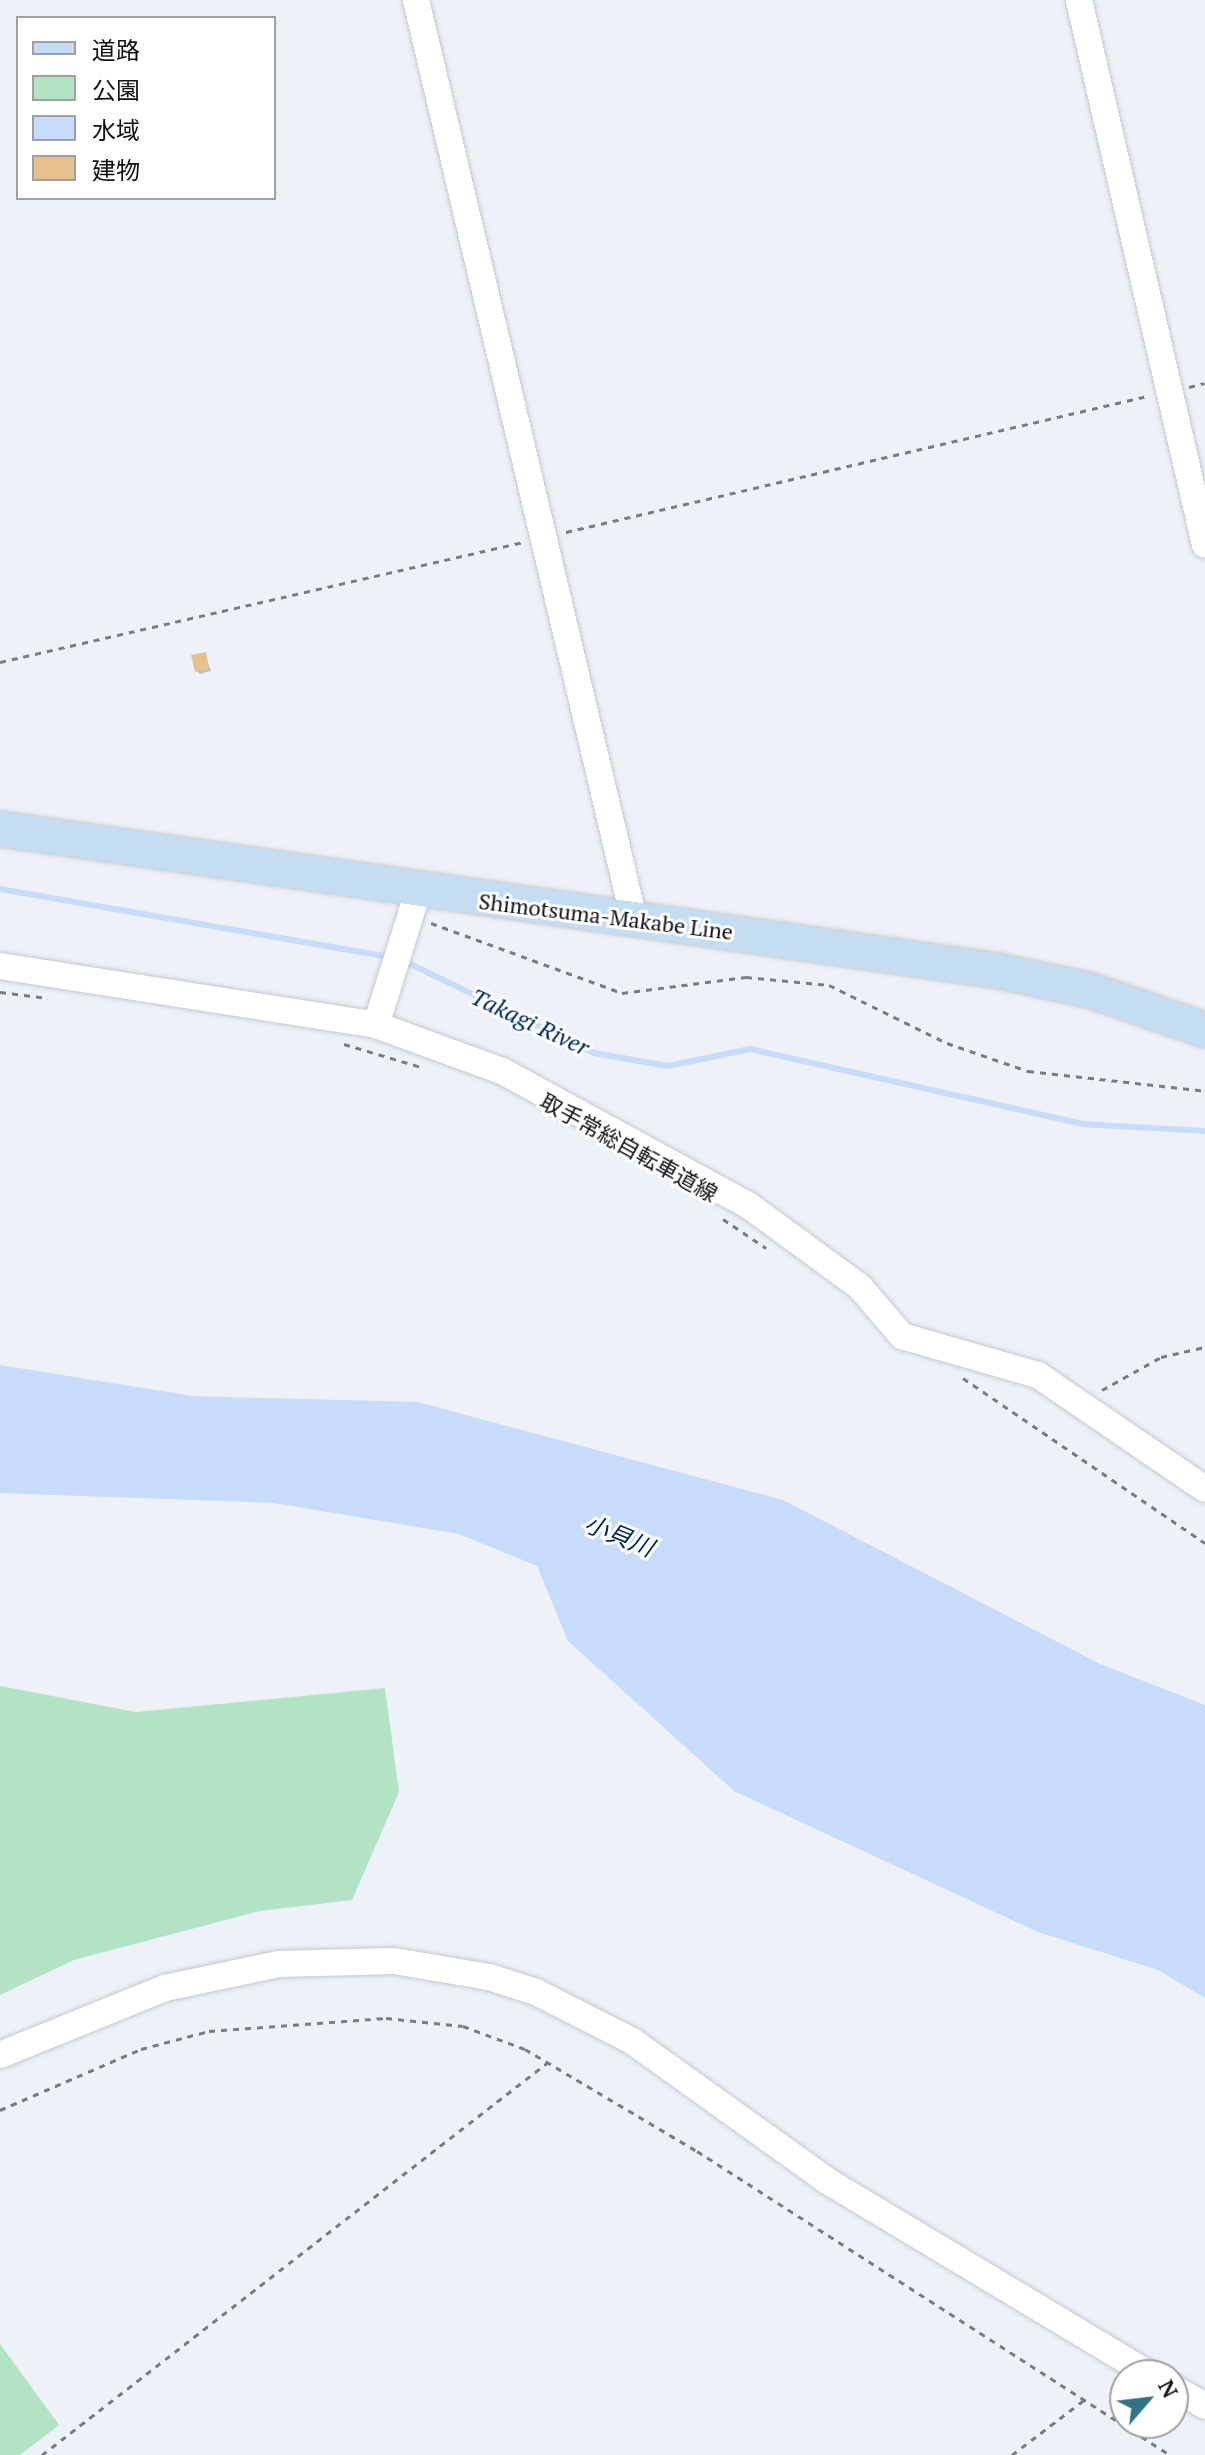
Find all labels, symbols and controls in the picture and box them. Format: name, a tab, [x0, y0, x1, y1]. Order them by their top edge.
legend	[16, 16, 276, 200]
text: 道路	[92, 34, 140, 66]
text: 公園	[92, 74, 140, 106]
text: 水域	[92, 114, 140, 146]
text: 建物	[92, 154, 140, 186]
street label: Shimotsuma-Makabe Line	[477, 887, 735, 945]
water label: Takagi River	[466, 982, 594, 1062]
street label: 取手常総自転車道線	[536, 1087, 722, 1207]
water label: 小貝川	[580, 1509, 658, 1563]
north arrow	[1109, 2359, 1189, 2439]
text: N	[1152, 2374, 1186, 2403]

